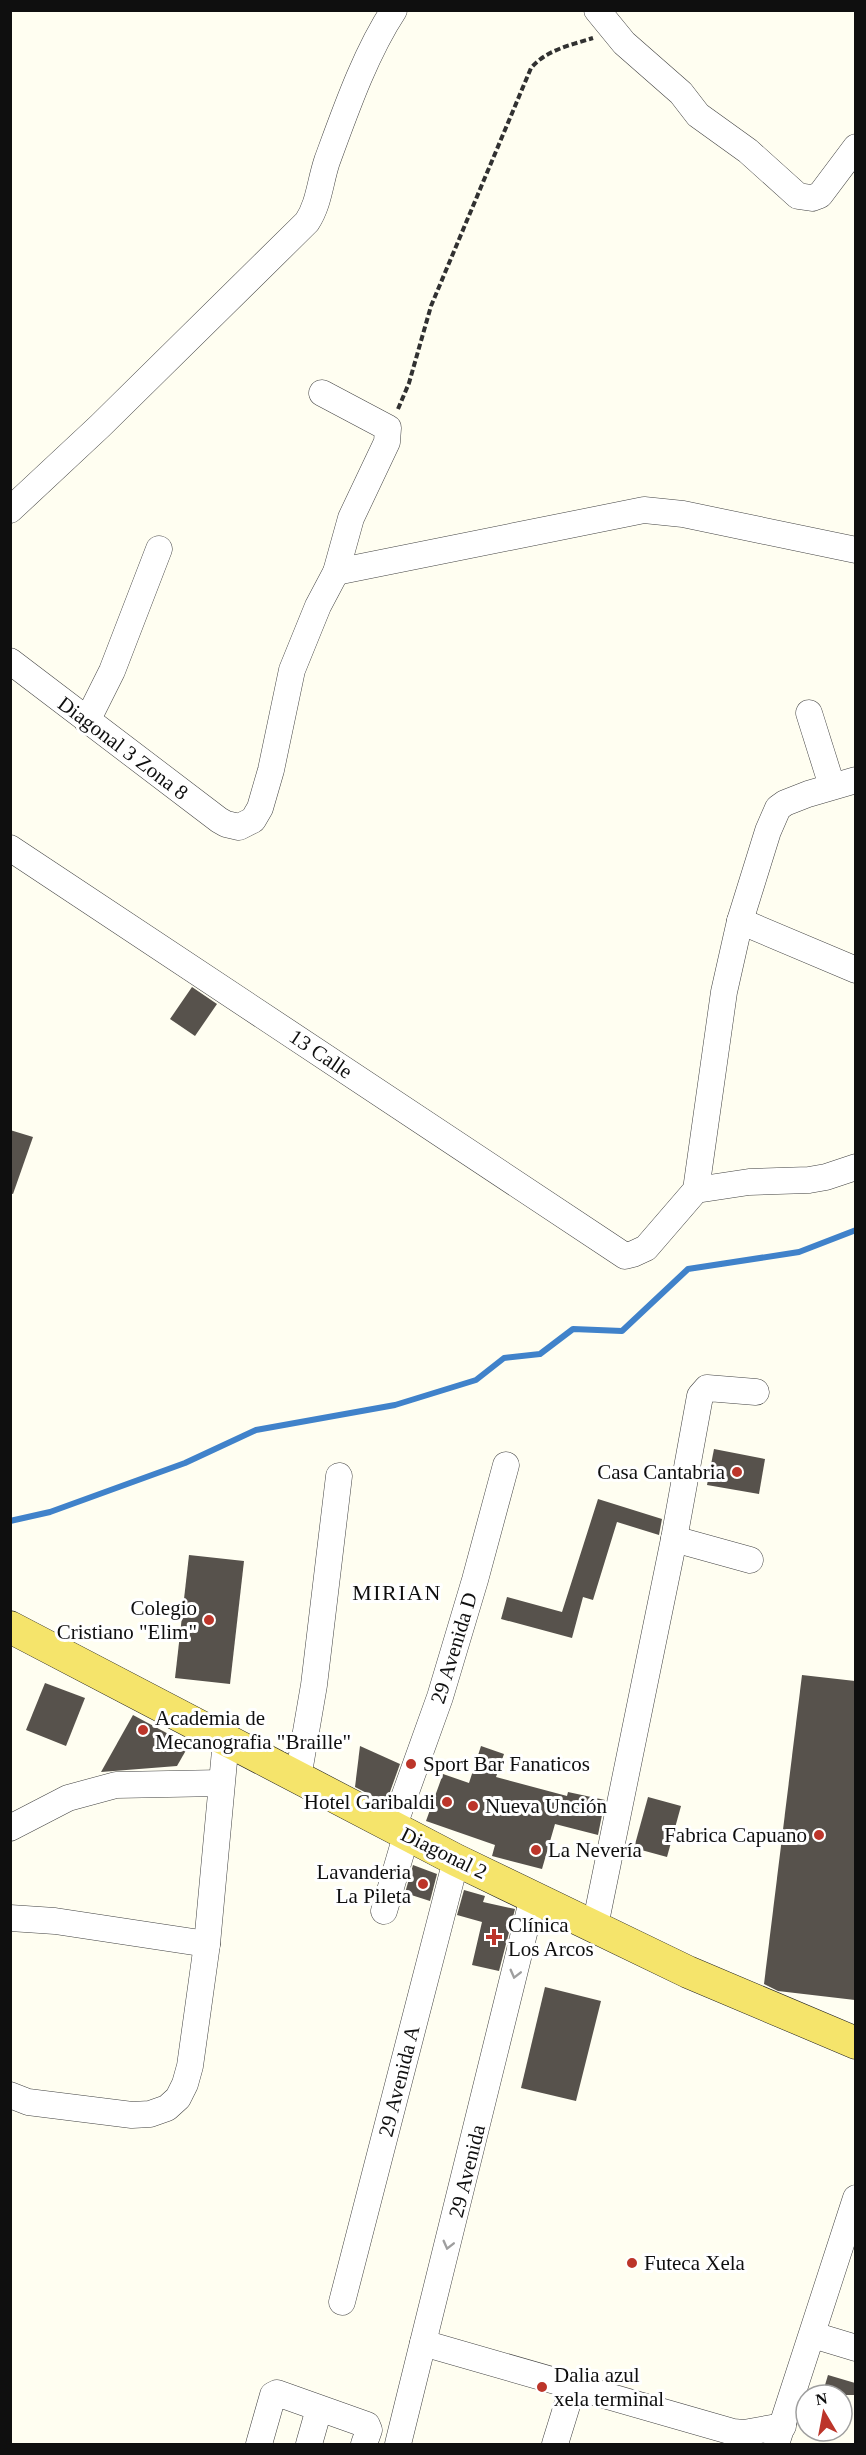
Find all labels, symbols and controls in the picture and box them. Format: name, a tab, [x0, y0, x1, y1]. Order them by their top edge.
street label: Diagonal 3 Zona 8	[53, 691, 193, 805]
street label: 13 Calle	[285, 1024, 357, 1084]
place label: Casa Cantabria	[597, 1460, 726, 1484]
marker: Casa Cantabria	[730, 1465, 744, 1479]
district label: MIRIAN	[352, 1580, 442, 1605]
street label: 29 Avenida D	[426, 1589, 482, 1707]
place label: Colegio Cristiano "Elim"	[57, 1596, 197, 1644]
marker: Colegio Cristiano "Elim"	[202, 1613, 216, 1627]
place label: Academia de Mecanografia "Braille"	[155, 1706, 351, 1754]
marker: Academia de Mecanografia "Braille"	[136, 1723, 150, 1737]
place label: Sport Bar Fanaticos	[423, 1752, 590, 1776]
marker: Sport Bar Fanaticos	[404, 1757, 418, 1771]
place label: Hotel Garibaldi	[304, 1790, 435, 1814]
place label: Nueva Unción	[485, 1794, 607, 1818]
marker: Hotel Garibaldi	[440, 1795, 454, 1809]
marker: Nueva Unción	[466, 1799, 480, 1813]
street label: Diagonal 2	[397, 1822, 491, 1884]
place label: Fabrica Capuano	[664, 1823, 807, 1847]
marker: Fabrica Capuano	[812, 1828, 826, 1842]
place label: La Nevería	[548, 1838, 643, 1862]
marker: La Nevería	[529, 1843, 543, 1857]
place label: Lavanderia La Pileta	[317, 1860, 412, 1908]
marker: Lavanderia La Pileta	[416, 1877, 430, 1891]
place label: Clínica Los Arcos	[508, 1913, 594, 1961]
marker: Clínica Los Arcos	[485, 1928, 503, 1946]
one-way arrow	[509, 1969, 522, 1979]
street label: 29 Avenida A	[374, 2022, 425, 2139]
street label: 29 Avenida	[444, 2122, 490, 2220]
one-way arrow	[443, 2240, 456, 2250]
place label: Futeca Xela	[644, 2251, 746, 2275]
marker: Futeca Xela	[625, 2256, 639, 2270]
place label: Dalia azul xela terminal	[554, 2363, 664, 2411]
marker: Dalia azul xela terminal	[535, 2380, 549, 2394]
north arrow	[794, 2383, 854, 2443]
text: N	[814, 2389, 829, 2408]

